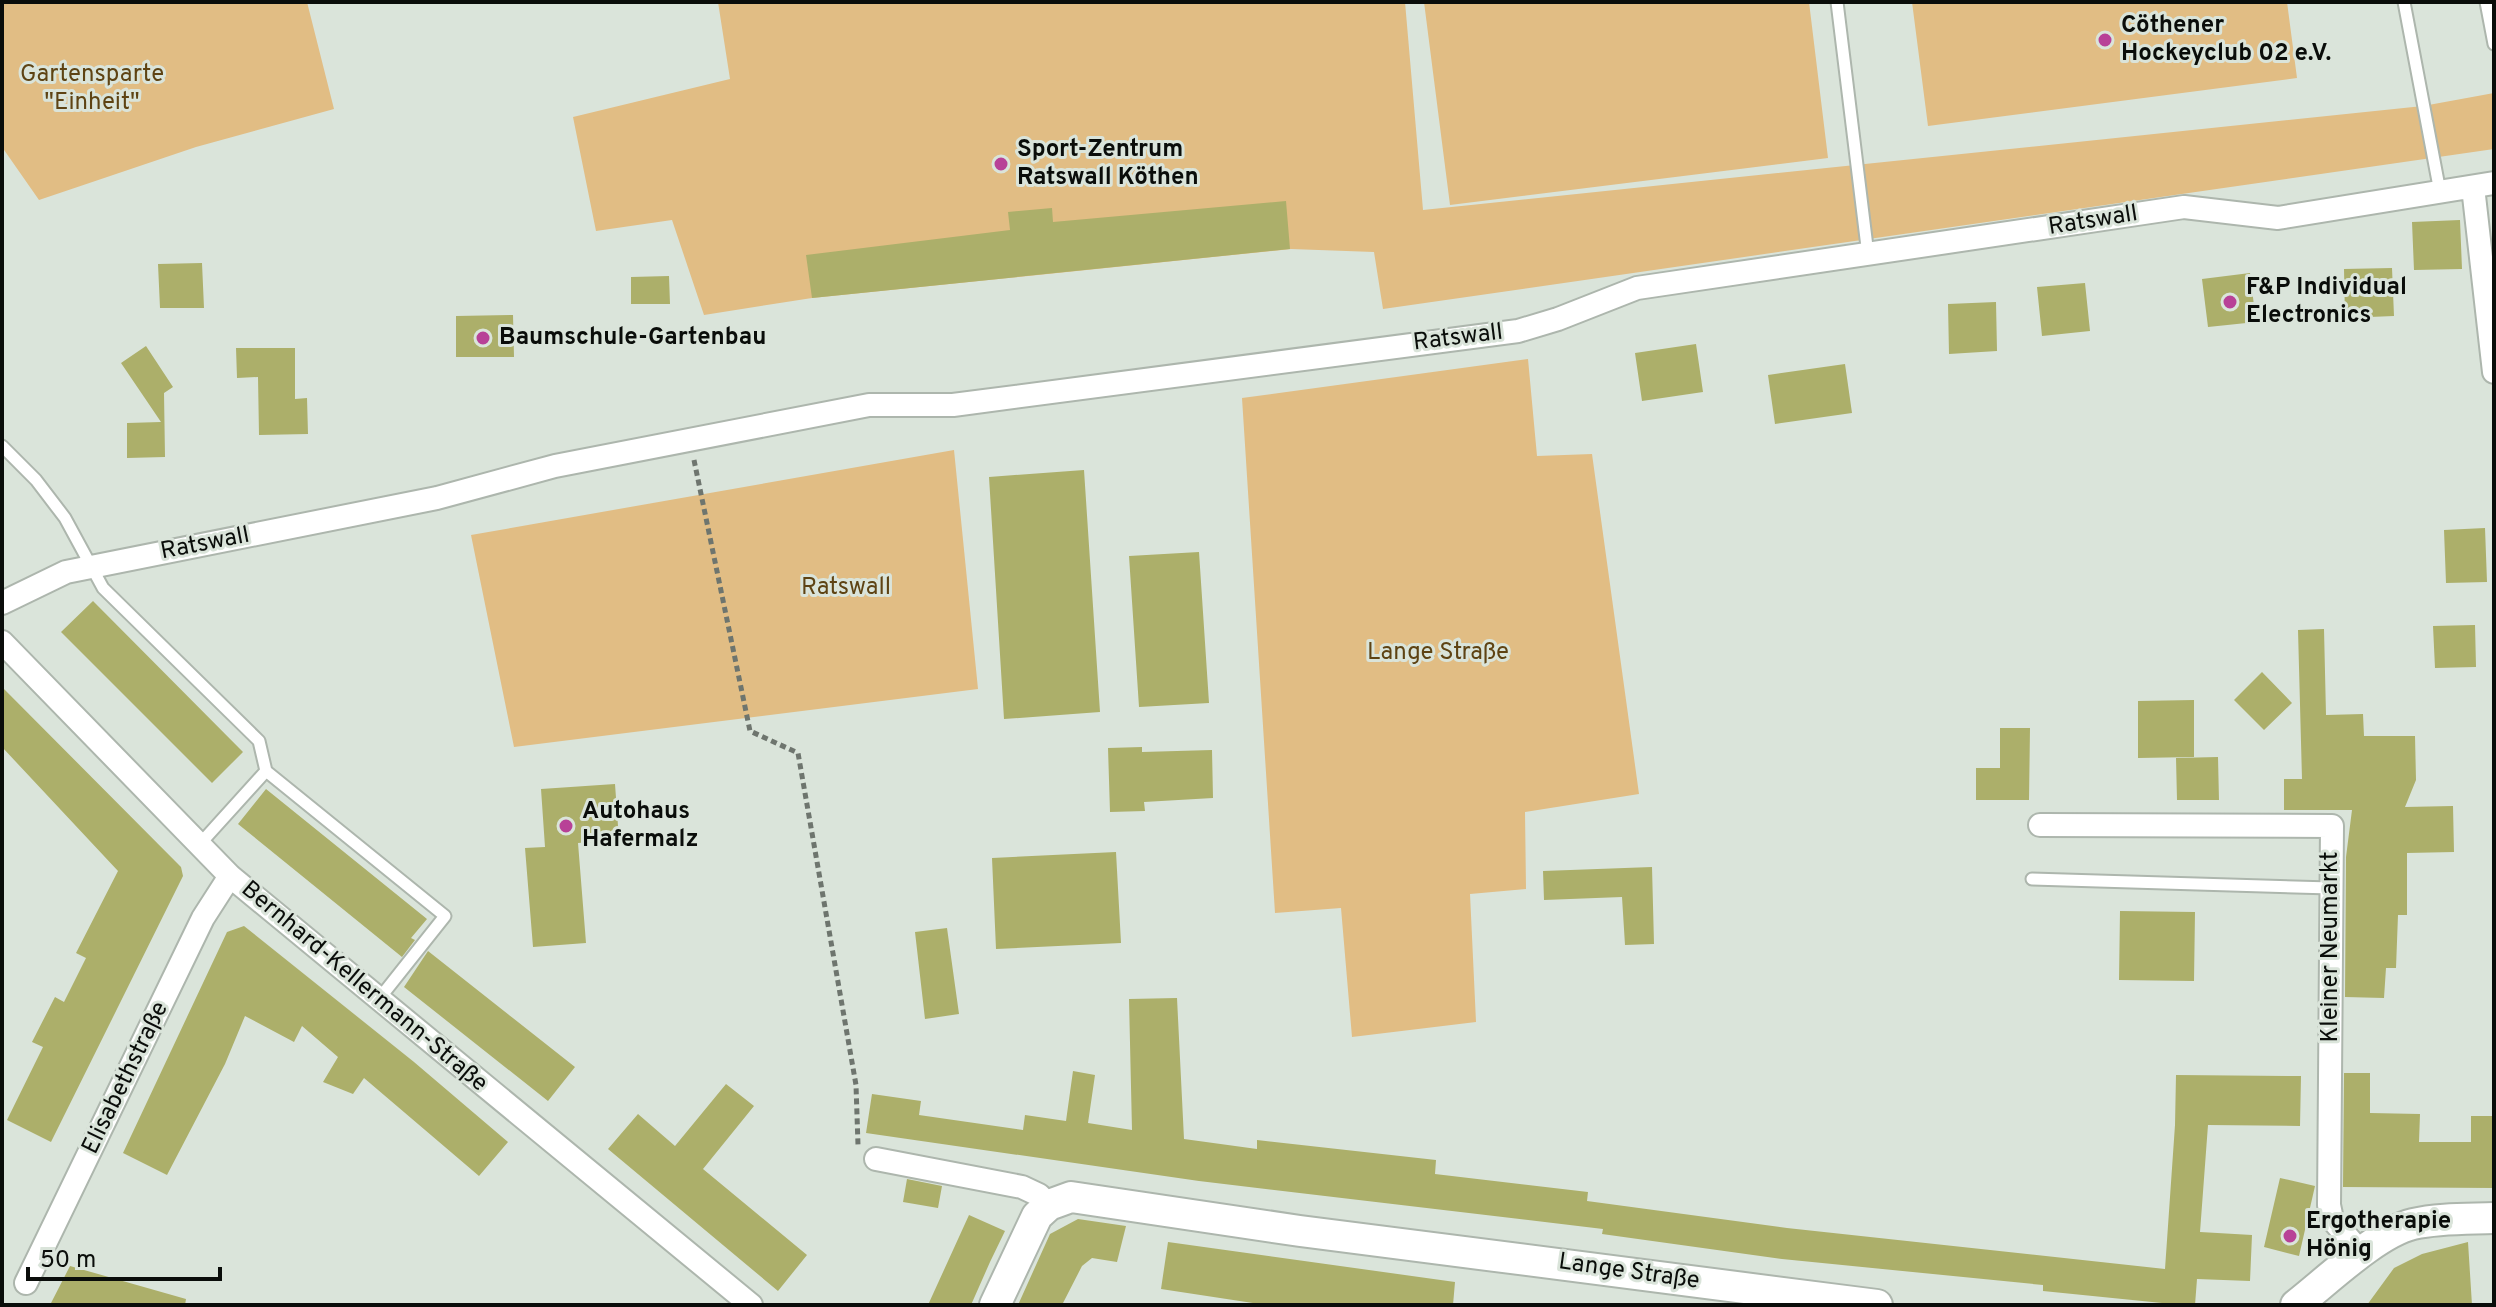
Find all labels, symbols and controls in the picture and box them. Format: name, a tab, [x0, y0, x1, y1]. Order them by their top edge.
place label: Cöthener Hockeyclub 02 e.V.	[2121, 11, 2331, 69]
marker: Cöthener Hockeyclub 02 e.V.	[2096, 31, 2114, 49]
park label: Gartensparte "Einheit"	[20, 60, 164, 118]
place label: Sport-Zentrum Ratswall Köthen	[1017, 135, 1199, 193]
marker: Sport-Zentrum Ratswall Köthen	[992, 155, 1010, 173]
street label: Ratswall	[2046, 199, 2140, 243]
place label: F&P Individual Electronics	[2246, 273, 2407, 331]
marker: F&P Individual Electronics	[2221, 293, 2239, 311]
street label: Ratswall	[1412, 318, 1504, 358]
place label: Baumschule-Gartenbau	[499, 323, 766, 353]
marker: Baumschule-Gartenbau	[474, 329, 492, 347]
street label: Ratswall	[158, 521, 252, 567]
park label: Ratswall	[801, 573, 891, 603]
park label: Lange Straße	[1367, 638, 1509, 668]
place label: Autohaus Hafermalz	[582, 797, 698, 855]
marker: Autohaus Hafermalz	[557, 817, 575, 835]
street label: Kleiner Neumarkt	[2316, 852, 2346, 1042]
street label: Bernhard-Kellermann-Straße	[235, 875, 493, 1099]
street label: Elisabethstraße	[76, 997, 176, 1159]
place label: Ergotherapie Hönig	[2306, 1207, 2451, 1265]
marker: Ergotherapie Hönig	[2281, 1227, 2299, 1245]
scale bar	[28, 1231, 220, 1281]
text: 50 m	[40, 1246, 96, 1276]
street label: Lange Straße	[1557, 1247, 1701, 1297]

